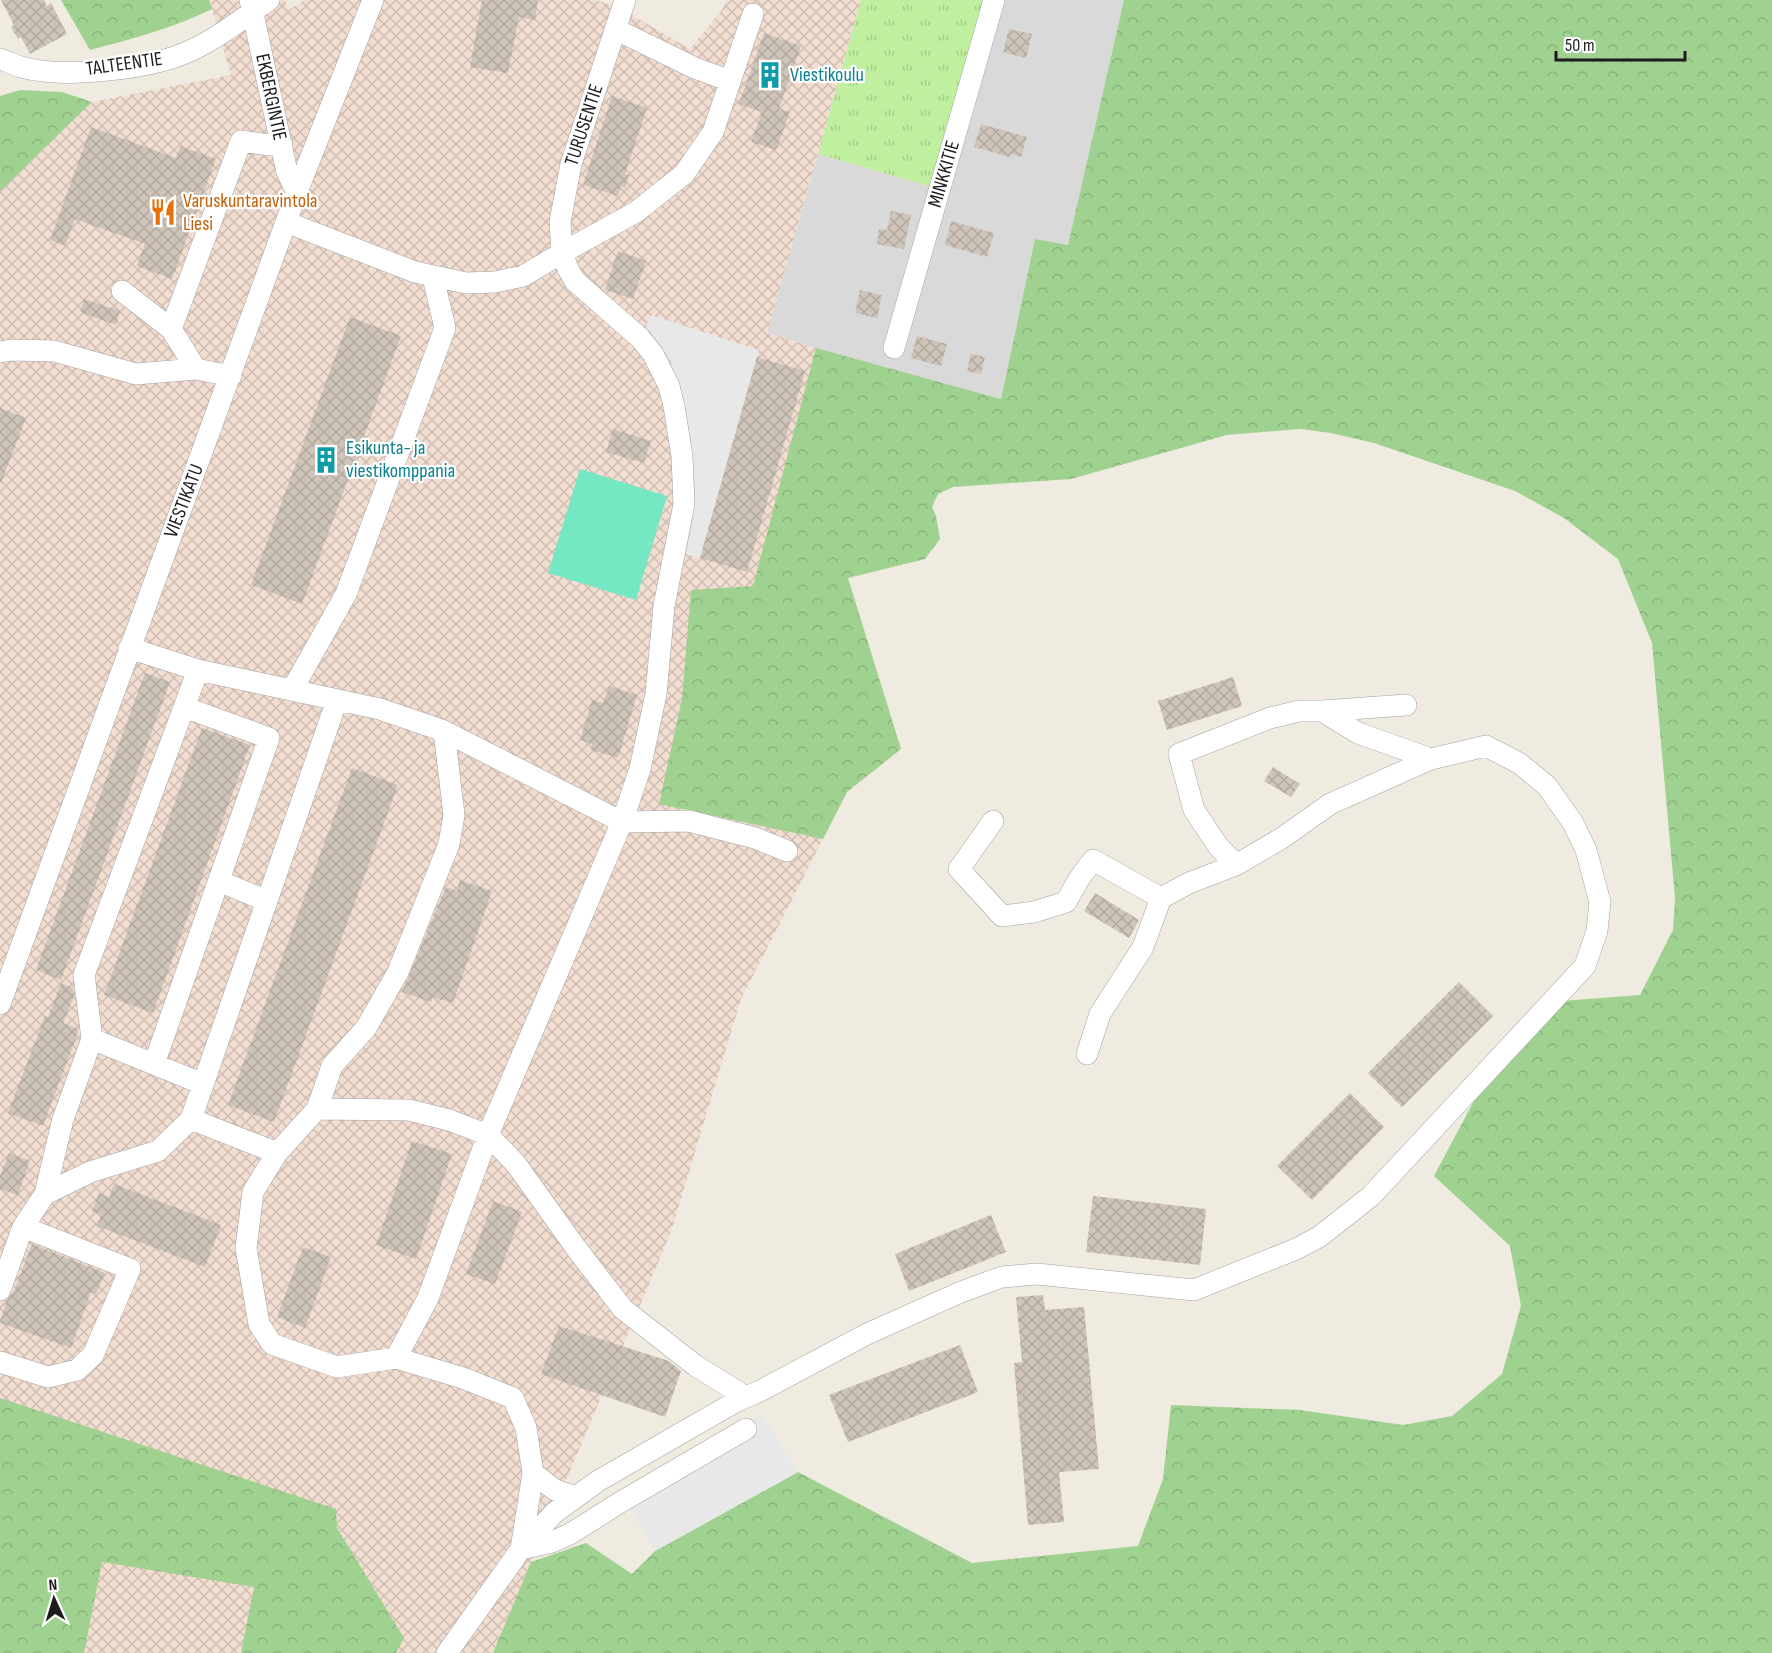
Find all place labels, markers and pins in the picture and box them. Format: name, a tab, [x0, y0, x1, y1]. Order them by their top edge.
building icon: Viestikoulu	[755, 60, 785, 90]
place label: Viestikoulu	[790, 63, 864, 87]
place label: Varuskuntaravintola Liesi	[183, 189, 318, 236]
restaurant icon: Varuskuntaravintola Liesi	[148, 197, 178, 227]
place label: Esikunta- ja viestikomppania	[346, 436, 455, 483]
building icon: Esikunta- ja viestikomppania	[311, 445, 341, 475]

